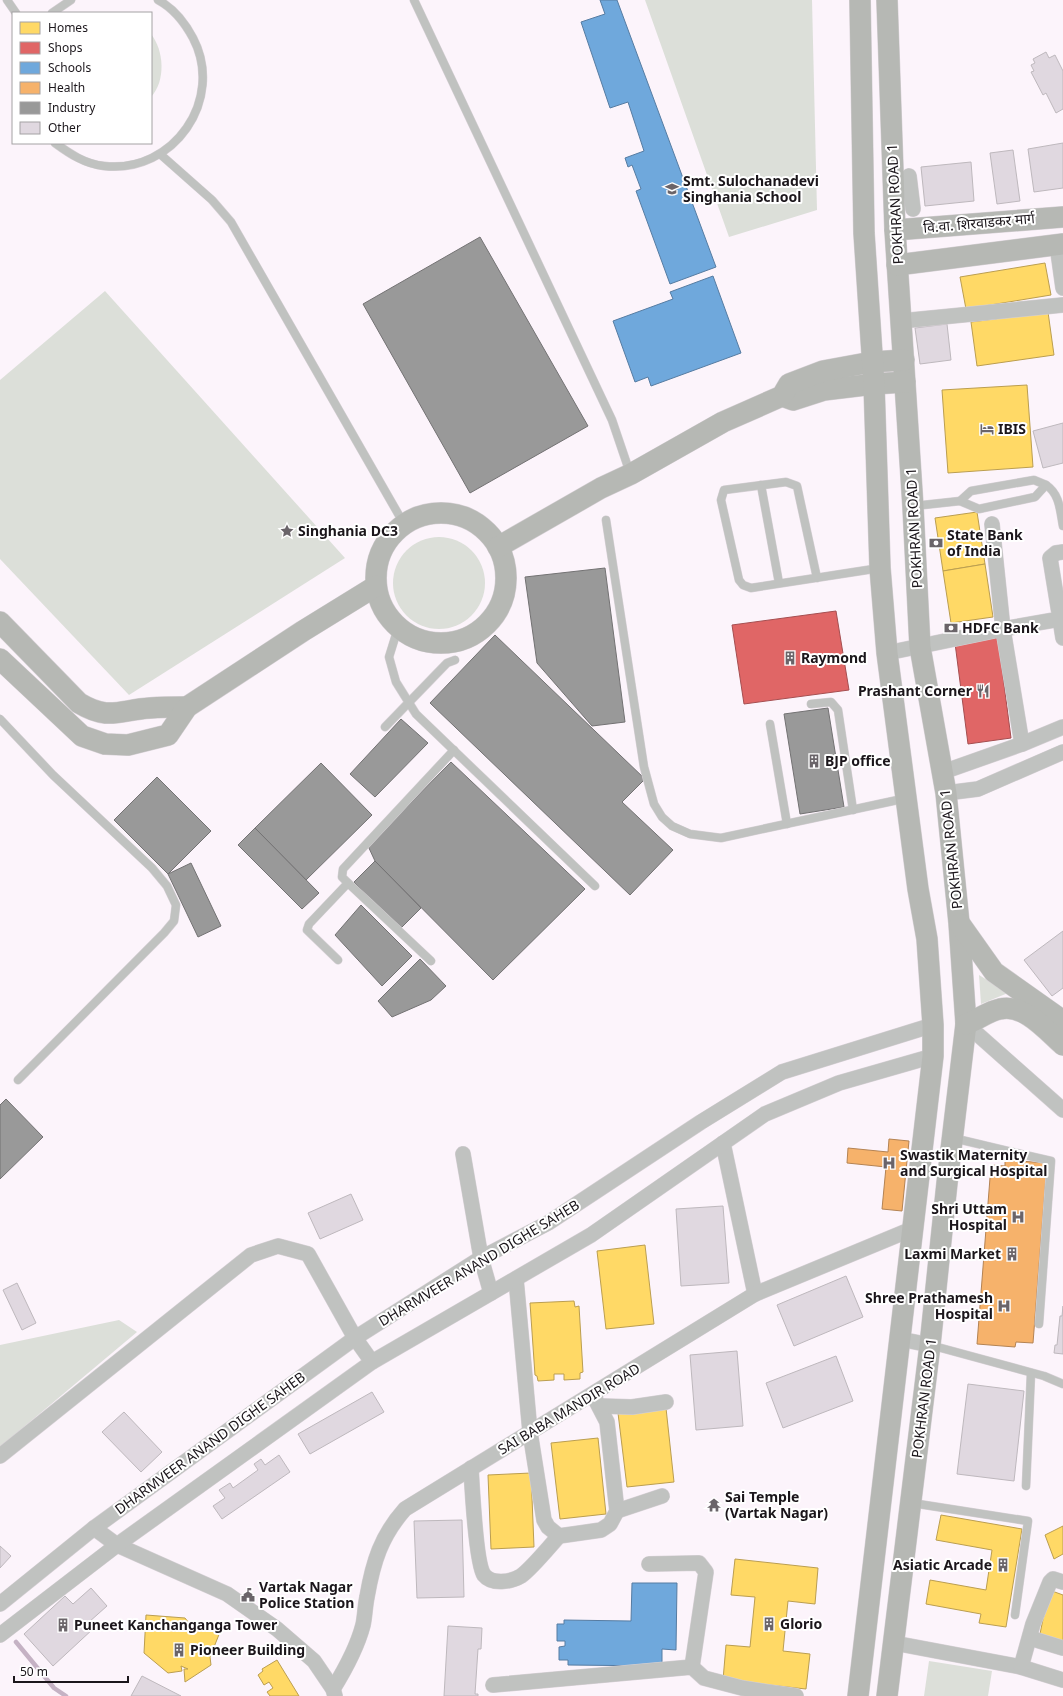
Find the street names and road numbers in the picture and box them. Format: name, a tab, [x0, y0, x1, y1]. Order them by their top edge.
street label: POKHRAN ROAD 1	[882, 143, 907, 265]
street label: वि.वा. शिरवाडकर मार्ग	[922, 208, 1037, 237]
street label: POKHRAN ROAD 1	[901, 467, 926, 589]
street label: POKHRAN ROAD 1	[935, 788, 966, 910]
street label: DHARMVEER ANAND DIGHE SAHEB	[375, 1195, 583, 1330]
street label: POKHRAN ROAD 1	[907, 1337, 940, 1459]
street label: SAI BABA MANDIR ROAD	[494, 1358, 643, 1459]
street label: DHARMVEER ANAND DIGHE SAHEB	[111, 1367, 309, 1518]

